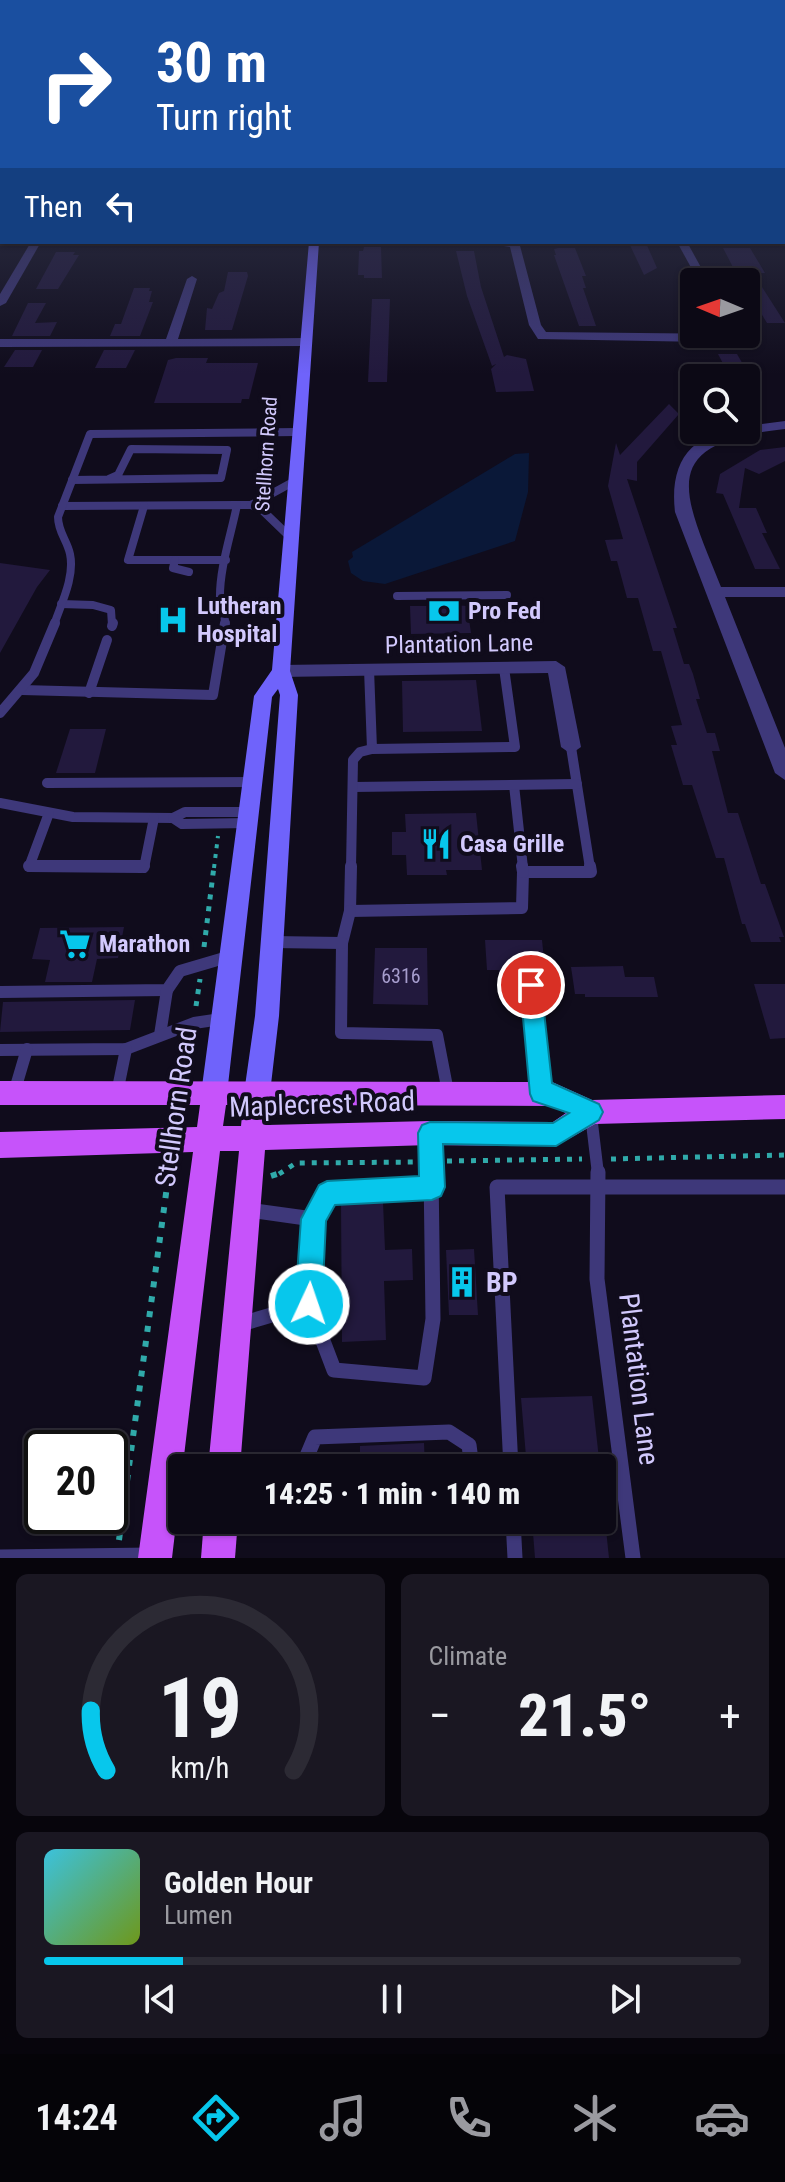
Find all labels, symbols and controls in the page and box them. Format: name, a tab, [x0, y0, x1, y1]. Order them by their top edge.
text: 30 m	[156, 30, 267, 96]
icon: right	[24, 32, 128, 136]
text: Turn right	[156, 97, 292, 139]
icon: left	[99, 184, 143, 228]
text: Then	[24, 189, 83, 224]
north arrow	[680, 268, 760, 348]
map controls	[680, 268, 760, 444]
button: search	[680, 364, 760, 444]
street label: Stellhorn Road	[250, 396, 282, 512]
place label: Lutheran Hospital	[197, 592, 281, 648]
bank icon: Pro Fed	[427, 594, 461, 628]
place label: Pro Fed	[468, 597, 541, 625]
hospital icon: Lutheran Hospital	[156, 603, 190, 637]
street label: Plantation Lane	[385, 629, 533, 659]
restaurant icon: Casa Grille	[419, 827, 453, 861]
place label: Casa Grille	[460, 830, 564, 858]
supermarket icon: Marathon	[58, 927, 92, 961]
place label: Marathon	[99, 930, 190, 958]
pin	[497, 951, 565, 1019]
icon: arrive	[509, 963, 553, 1007]
house number: 6316	[381, 964, 421, 988]
street label: Stellhorn Road	[148, 1025, 204, 1189]
street label: Maplecrest Road	[229, 1084, 415, 1124]
position arrow	[267, 1262, 351, 1346]
building icon: BP	[445, 1265, 479, 1299]
place label: BP	[486, 1266, 518, 1299]
street label: Plantation Lane	[612, 1291, 666, 1467]
speed limit sign: 20	[24, 1430, 128, 1534]
text: 14:25 · 1 min · 140 m	[264, 1476, 520, 1511]
text: Climate	[429, 1641, 507, 1671]
text: 19	[158, 1660, 242, 1757]
text: 21.5°	[518, 1680, 651, 1751]
text: −	[429, 1690, 451, 1742]
text: +	[719, 1690, 741, 1742]
text: km/h	[171, 1751, 230, 1785]
text: Golden Hour	[164, 1865, 313, 1900]
text: Lumen	[164, 1900, 233, 1930]
icon: previous	[138, 1977, 182, 2021]
icon: pause	[370, 1977, 414, 2021]
icon: next	[603, 1977, 647, 2021]
icon: directions	[188, 2090, 244, 2146]
icon: music	[315, 2090, 371, 2146]
icon: phone	[441, 2090, 497, 2146]
icon: climate	[567, 2090, 623, 2146]
icon: car	[694, 2090, 750, 2146]
text: 14:24	[35, 2097, 118, 2139]

